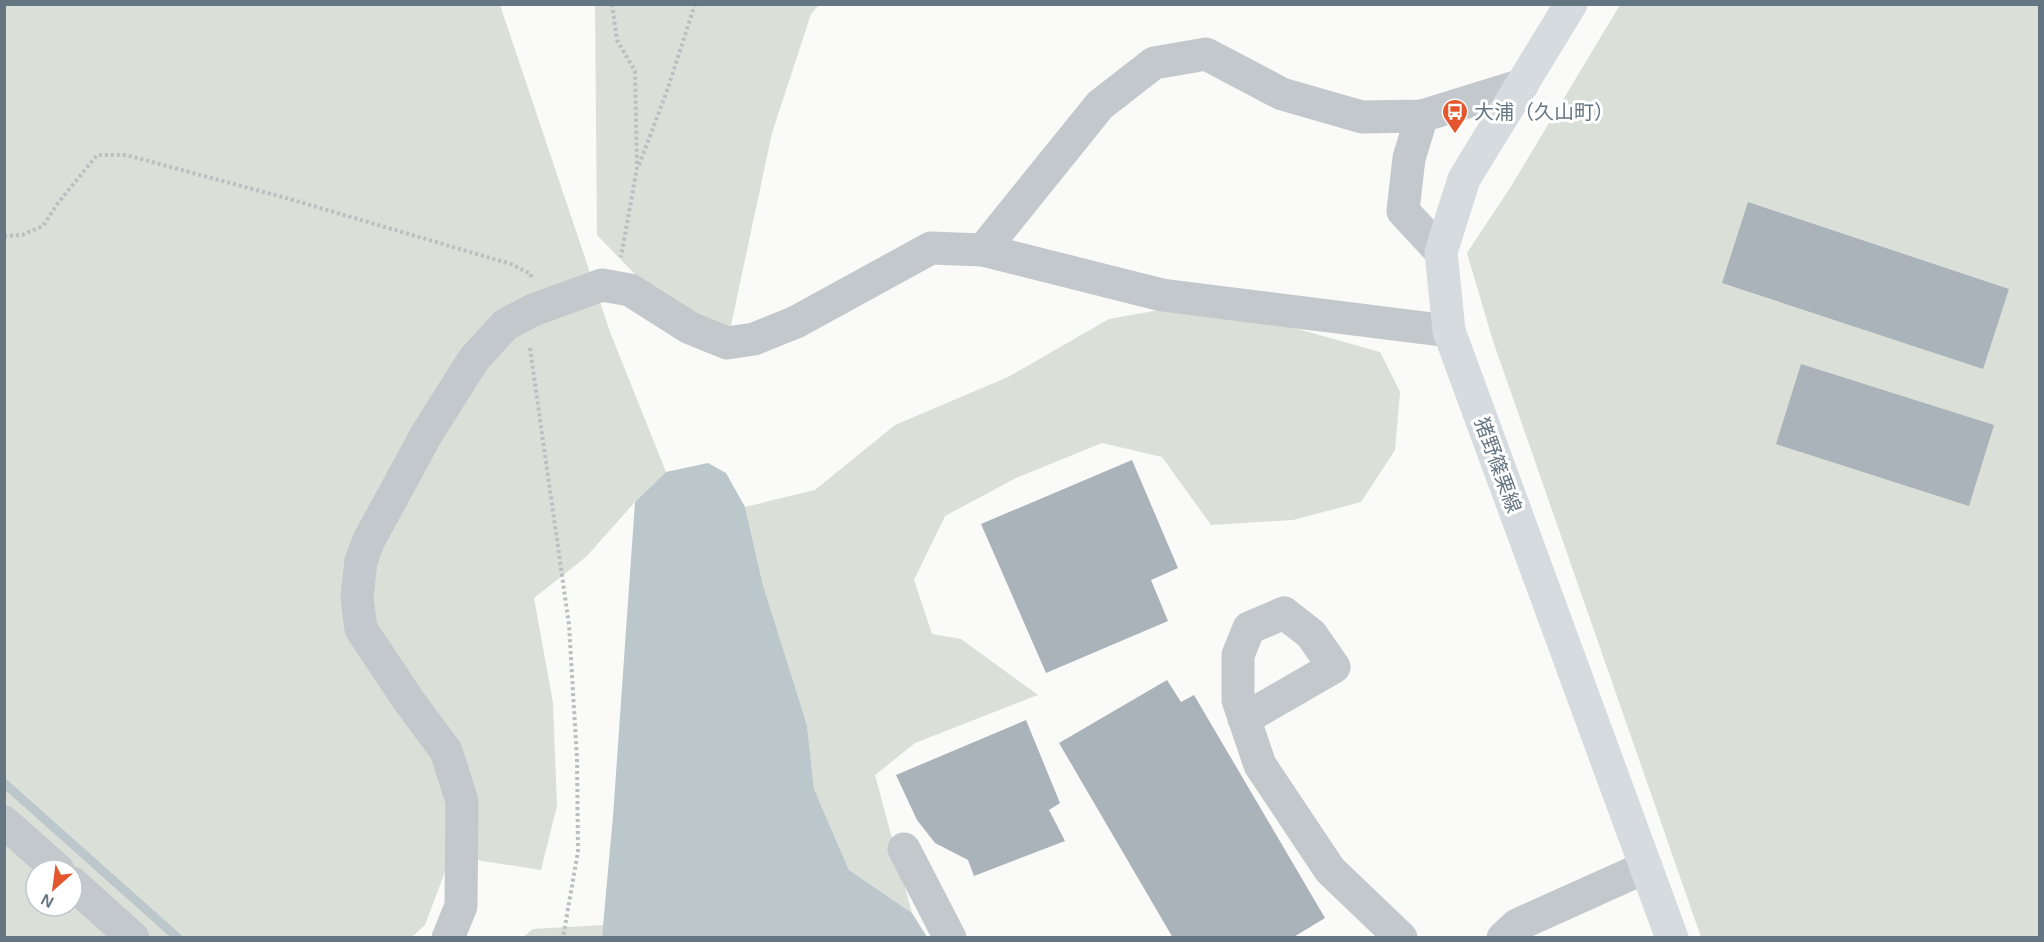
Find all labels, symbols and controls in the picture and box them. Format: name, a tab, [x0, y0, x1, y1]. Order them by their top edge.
bus stop icon: 大浦（久山町）	[1440, 97, 1470, 135]
place label: 大浦（久山町）	[1474, 101, 1614, 123]
street label: 猪野篠栗線	[1471, 414, 1525, 516]
north arrow	[24, 858, 84, 918]
text: N	[38, 891, 56, 911]

